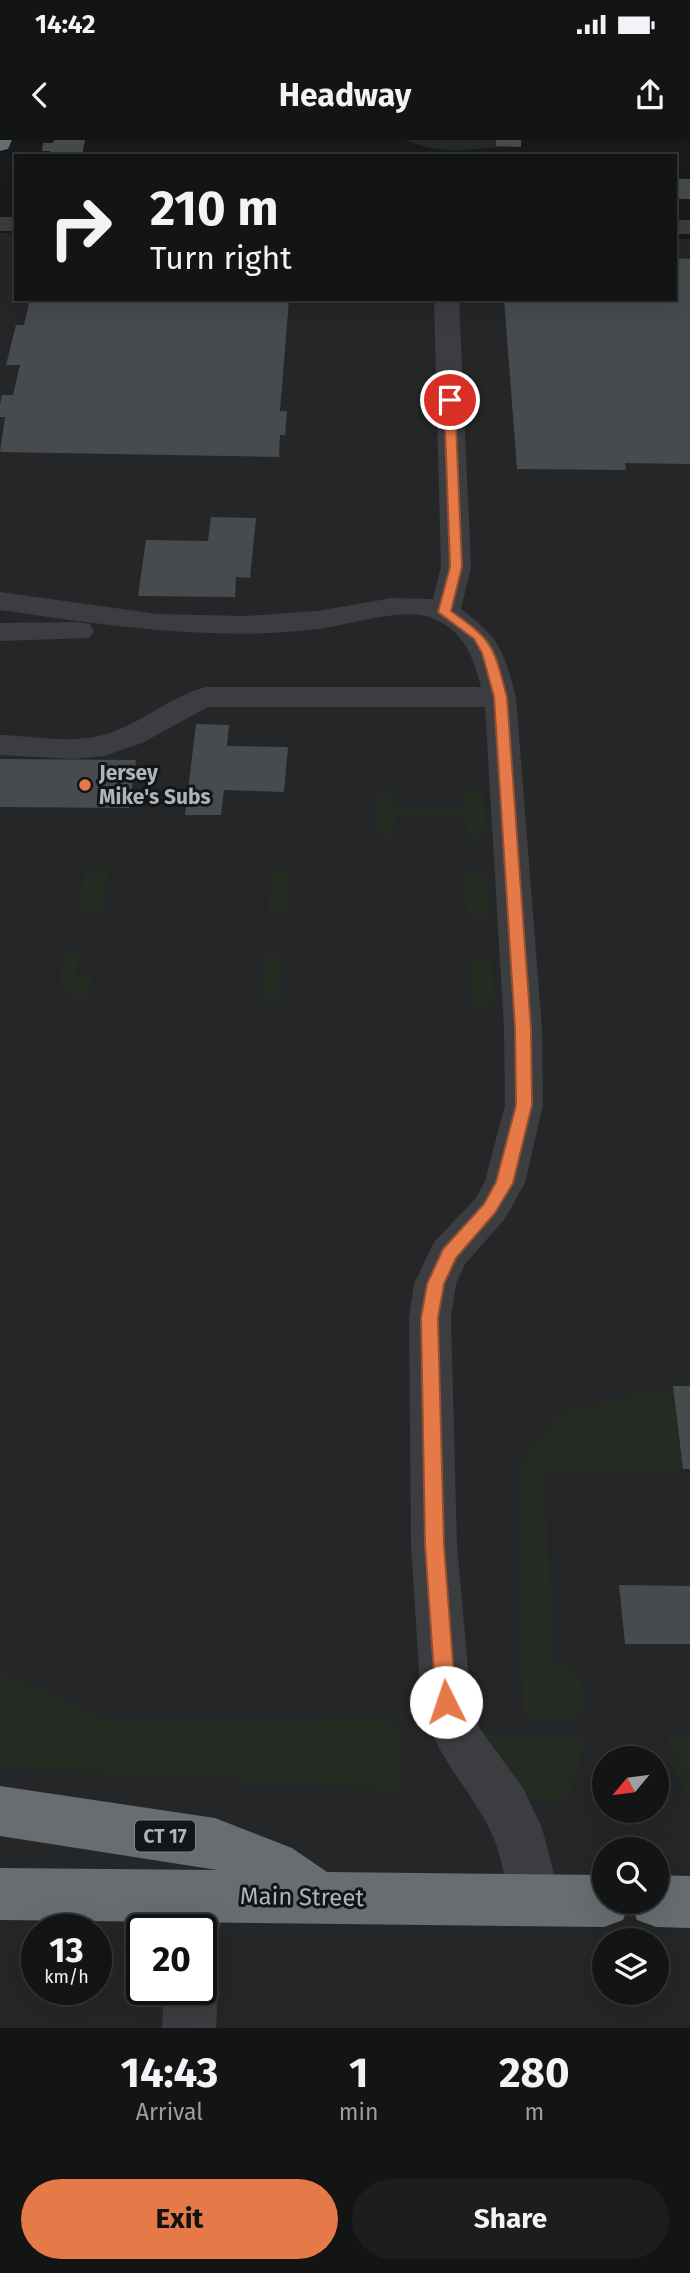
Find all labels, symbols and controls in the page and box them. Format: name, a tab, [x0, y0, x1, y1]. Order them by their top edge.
text: 14:42	[35, 9, 95, 40]
icon: back	[21, 76, 59, 114]
text: Headway	[279, 76, 411, 114]
icon: share	[631, 76, 669, 114]
text: 210 m	[150, 179, 279, 238]
icon: right	[35, 182, 126, 273]
text: Turn right	[150, 239, 292, 277]
pin	[420, 370, 480, 430]
icon: arrive	[431, 381, 469, 419]
place label: Jersey Mike's Subs	[98, 760, 211, 810]
marker: Jersey Mike's Subs	[77, 777, 93, 793]
position arrow	[409, 1665, 483, 1739]
north arrow	[592, 1746, 668, 1824]
map controls	[592, 1746, 669, 2005]
road number: CT 17	[135, 1820, 195, 1852]
button: search	[592, 1837, 669, 1914]
street label: Main Street	[240, 1882, 365, 1912]
speed limit sign: 20	[126, 1914, 217, 2005]
button: layers	[592, 1928, 669, 2005]
text: 13	[49, 1929, 84, 1971]
text: km/h	[44, 1966, 89, 1988]
text: 14:43	[120, 2048, 218, 2098]
text: 1	[349, 2048, 368, 2098]
text: 280	[499, 2048, 570, 2098]
text: Arrival	[136, 2098, 203, 2126]
text: min	[339, 2098, 379, 2126]
text: m	[524, 2098, 544, 2126]
button: Exit	[21, 2179, 338, 2259]
button: Share	[352, 2179, 669, 2259]

